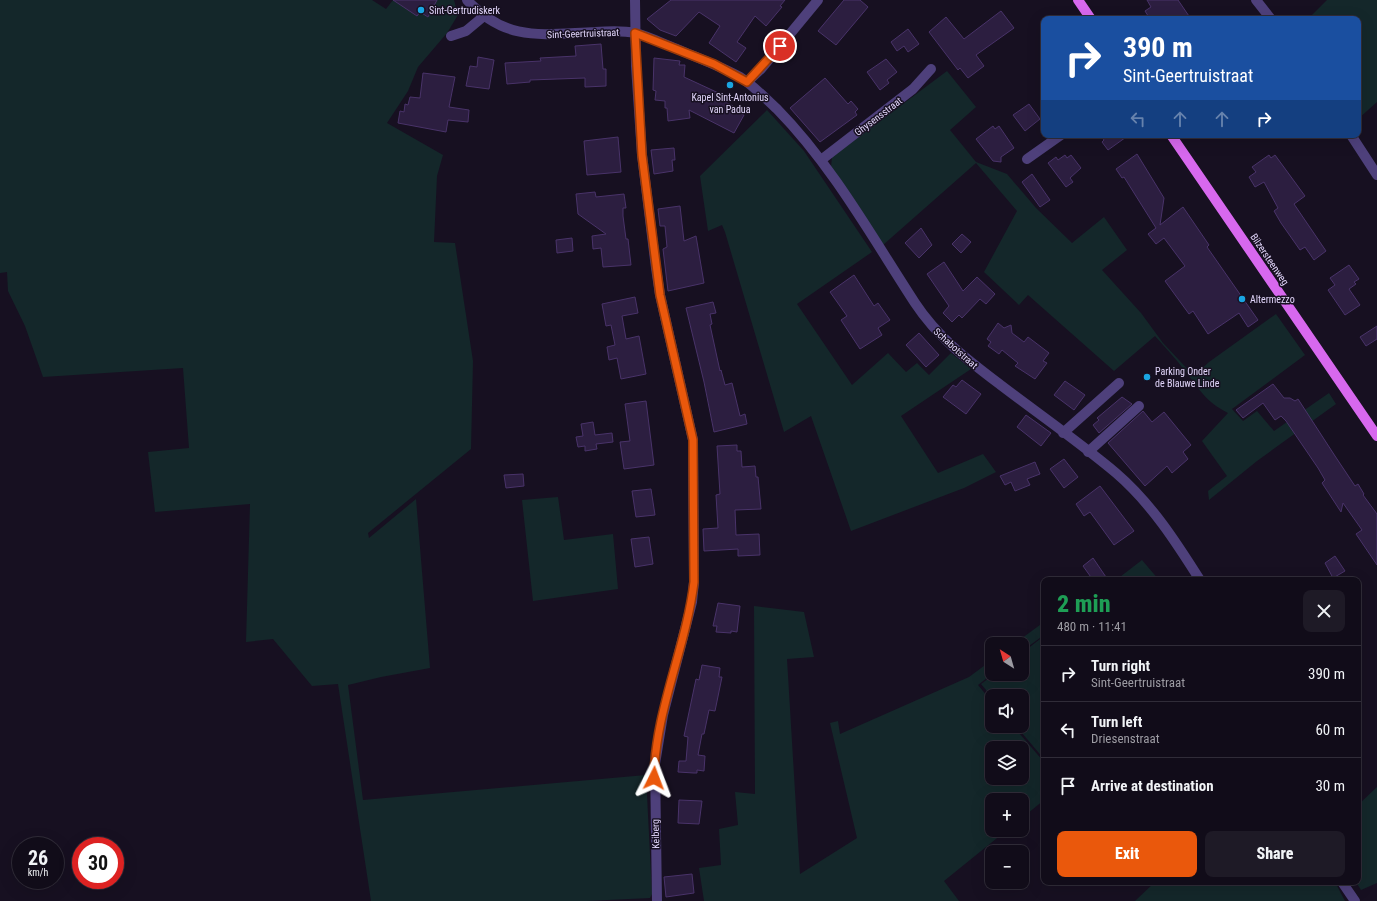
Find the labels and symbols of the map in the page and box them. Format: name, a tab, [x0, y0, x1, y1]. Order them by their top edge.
marker: Sint-Gertrudiskerk	[416, 5, 426, 15]
place label: Sint-Gertrudiskerk	[429, 5, 500, 16]
street label: Sint-Geertruistraat	[547, 27, 619, 40]
pin	[763, 29, 797, 63]
marker: Kapel Sint-Antonius van Padua	[725, 80, 735, 90]
place label: Kapel Sint-Antonius van Padua	[691, 92, 769, 115]
street label: Ghysensstraat	[852, 95, 904, 138]
street label: Bilzersteenweg	[1248, 231, 1291, 287]
marker: Altermezzo	[1237, 294, 1247, 304]
place label: Altermezzo	[1250, 294, 1295, 305]
street label: Schabotstraat	[931, 326, 980, 371]
place label: Parking Onder de Blauwe Linde	[1155, 366, 1220, 389]
marker: Parking Onder de Blauwe Linde	[1142, 372, 1152, 382]
north arrow	[985, 637, 1029, 681]
position arrow	[633, 757, 675, 799]
street label: Keiberg	[650, 819, 661, 849]
speed limit sign: 30	[72, 837, 124, 889]

